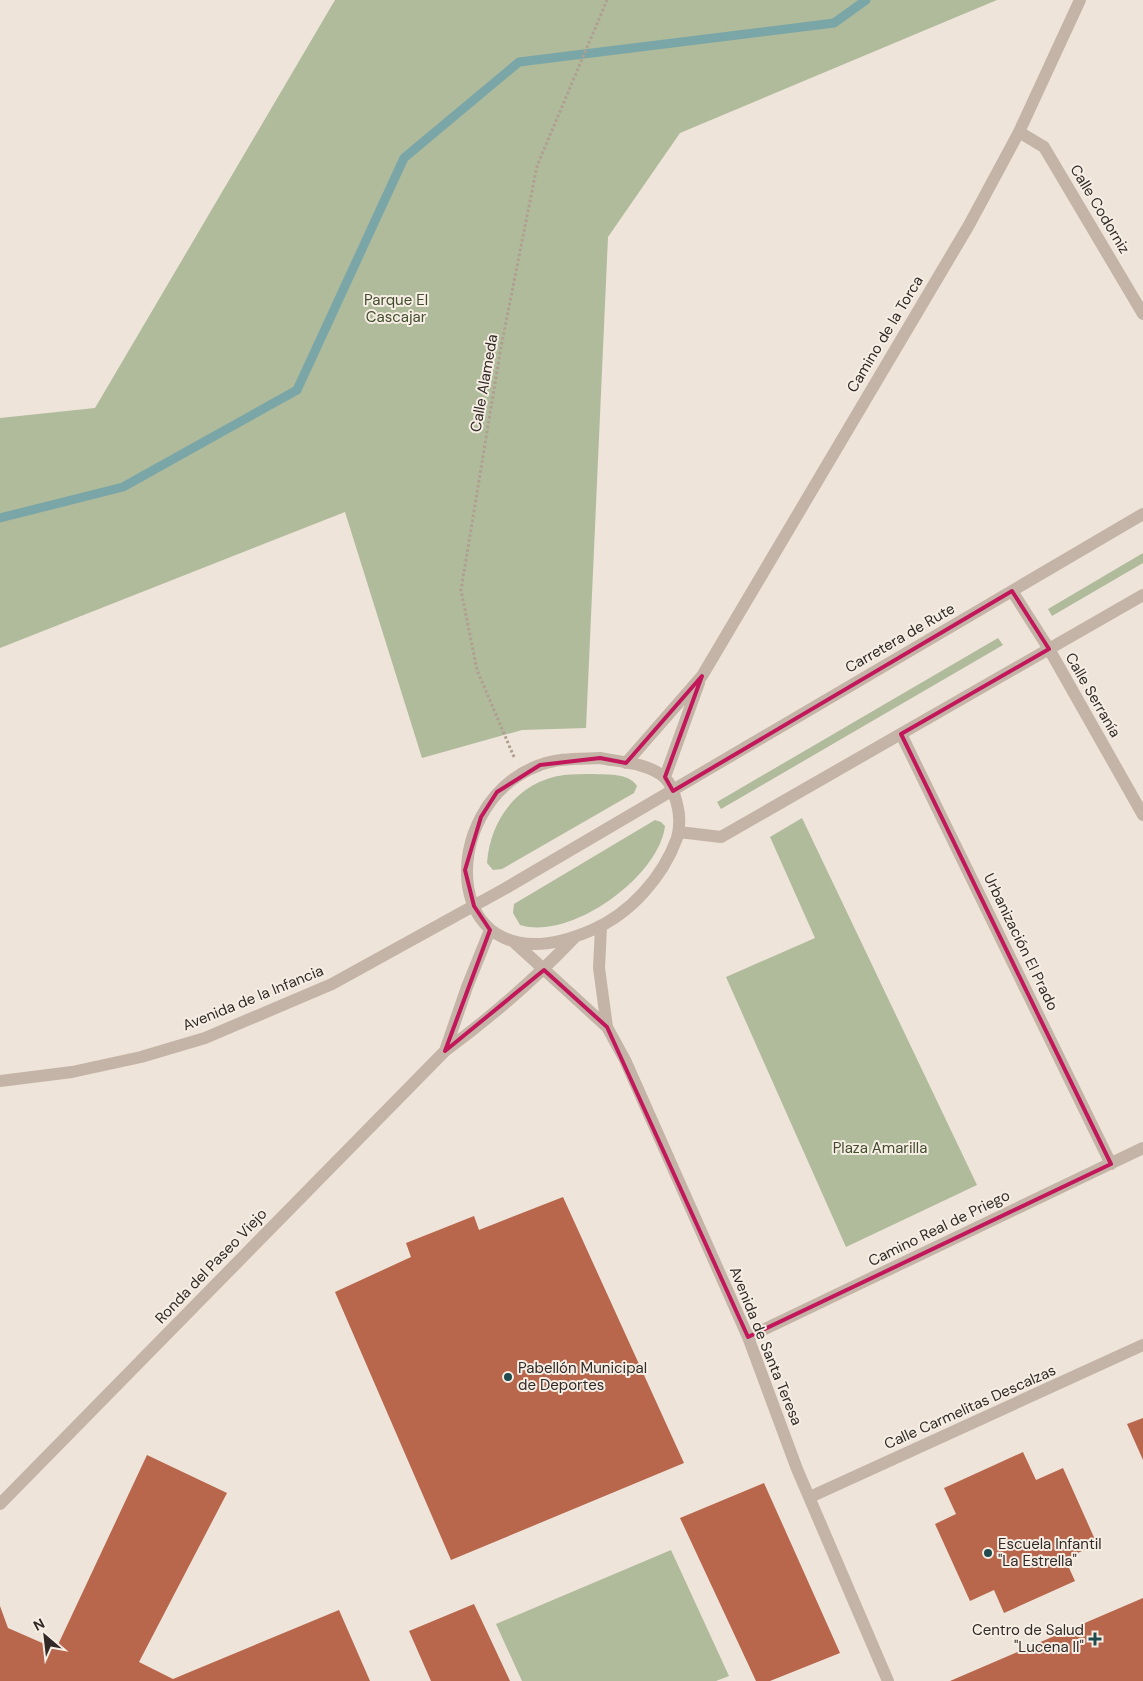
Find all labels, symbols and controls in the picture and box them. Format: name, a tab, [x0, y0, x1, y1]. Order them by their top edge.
street label: Calle Codorniz	[1065, 161, 1135, 257]
street label: Camino de la Torca	[842, 272, 928, 396]
park label: Parque El Cascajar	[364, 290, 428, 327]
street label: Calle Alameda	[466, 333, 502, 433]
street label: Carretera de Rute	[842, 598, 958, 678]
street label: Calle Serranía	[1061, 649, 1125, 741]
street label: Urbanización El Prado	[979, 870, 1063, 1014]
street label: Avenida de la Infancia	[180, 961, 326, 1035]
park label: Plaza Amarilla	[833, 1138, 927, 1158]
street label: Camino Real de Priego	[865, 1185, 1013, 1271]
street label: Ronda del Paseo Viejo	[151, 1204, 271, 1328]
street label: Avenida de Santa Teresa	[725, 1264, 807, 1428]
place label: Pabellón Municipal de Deportes	[518, 1358, 647, 1395]
street label: Calle Carmelitas Descalzas	[881, 1360, 1059, 1454]
marker: Pabellón Municipal de Deportes	[502, 1371, 514, 1383]
place label: Escuela Infantil "La Estrella"	[998, 1534, 1102, 1571]
marker: Escuela Infantil "La Estrella"	[982, 1547, 994, 1559]
north arrow	[20, 1611, 70, 1661]
text: N	[30, 1614, 48, 1635]
place label: Centro de Salud "Lucena II"	[972, 1620, 1084, 1657]
marker: Centro de Salud "Lucena II"	[1088, 1632, 1102, 1646]

